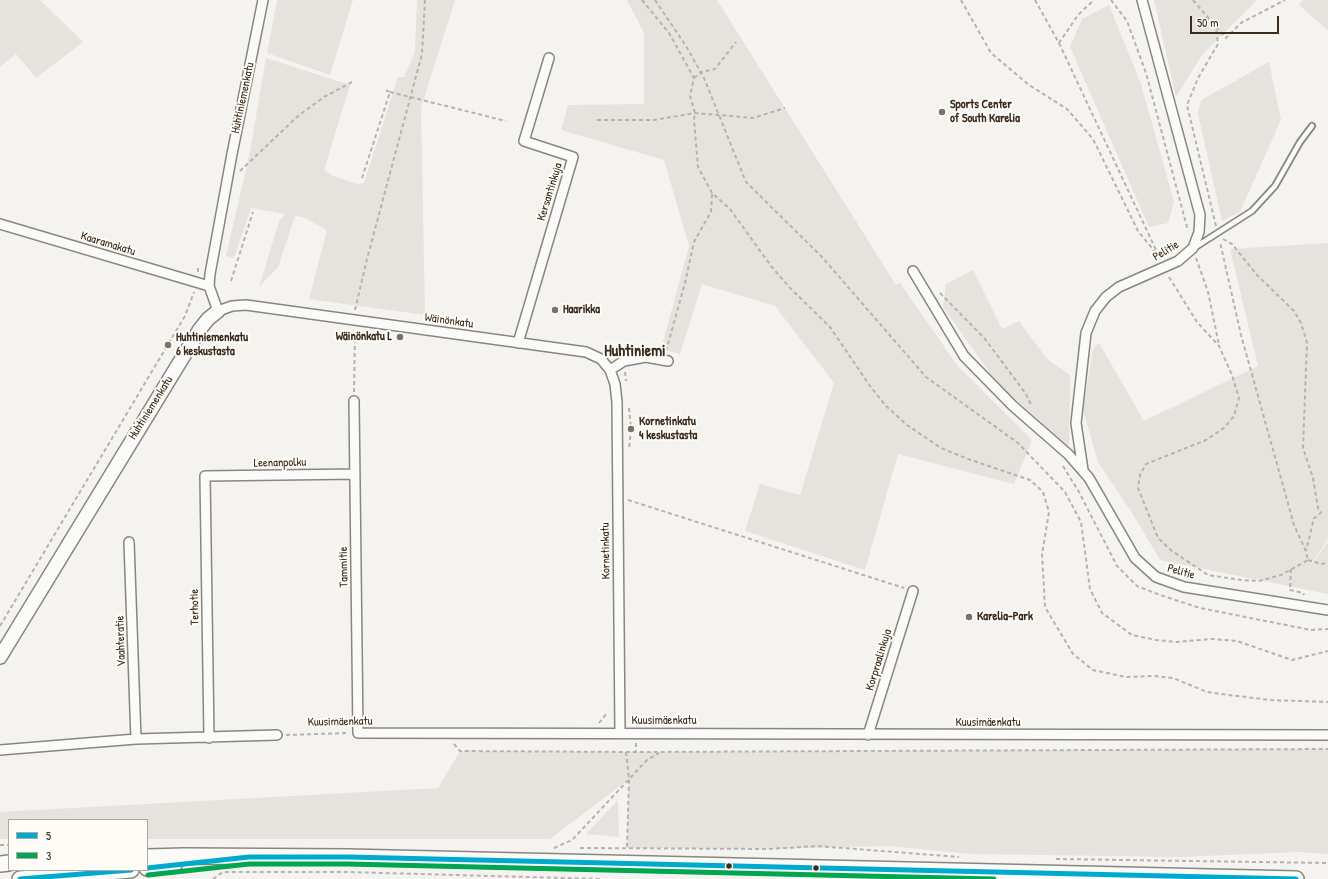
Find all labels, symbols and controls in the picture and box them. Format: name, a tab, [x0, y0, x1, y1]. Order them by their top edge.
scale bar	[1192, 8, 1281, 34]
text: 50 m	[1197, 14, 1218, 31]
street label: Huhtiniemenkatu	[228, 61, 258, 135]
place label: Sports Center of South Karelia	[950, 98, 1020, 126]
marker: Sports Center of South Karelia	[937, 107, 947, 117]
street label: Kersantinkuja	[534, 161, 566, 223]
street label: Kaaramakatu	[79, 229, 137, 259]
street label: Pelitie	[1150, 238, 1182, 264]
place label: Haarikka	[563, 303, 600, 317]
marker: Haarikka	[550, 305, 560, 315]
street label: Wäinönkatu	[424, 310, 474, 332]
place label: Wäinönkatu L	[336, 330, 392, 344]
place label: Huhtiniemenkatu 6 keskustasta	[176, 331, 248, 359]
marker: Wäinönkatu L	[395, 332, 405, 342]
marker: Huhtiniemenkatu 6 keskustasta	[163, 340, 173, 350]
district label: Huhtiniemi	[604, 342, 666, 362]
street label: Huhtiniemenkatu	[126, 374, 176, 442]
place label: Kornetinkatu 4 keskustasta	[639, 415, 697, 443]
marker: Kornetinkatu 4 keskustasta	[626, 424, 636, 434]
street label: Leenanpolku	[254, 455, 306, 471]
street label: Kornetinkatu	[598, 522, 614, 580]
street label: Tammitie	[336, 546, 352, 588]
street label: Pelitie	[1166, 561, 1196, 583]
street label: Terhotie	[187, 589, 203, 625]
place label: Karelia-Park	[977, 610, 1033, 624]
marker: Karelia-Park	[964, 612, 974, 622]
street label: Vaahteratie	[113, 615, 129, 667]
street label: Korpraalinkuja	[863, 628, 895, 692]
street label: Kuusimäenkatu	[307, 714, 373, 730]
street label: Kuusimäenkatu	[632, 714, 696, 728]
street label: Kuusimäenkatu	[956, 716, 1020, 730]
legend	[8, 819, 148, 871]
text: 5	[46, 827, 51, 844]
text: 3	[46, 847, 51, 864]
unlabelled marker	[724, 861, 734, 871]
unlabelled marker	[811, 863, 821, 873]

